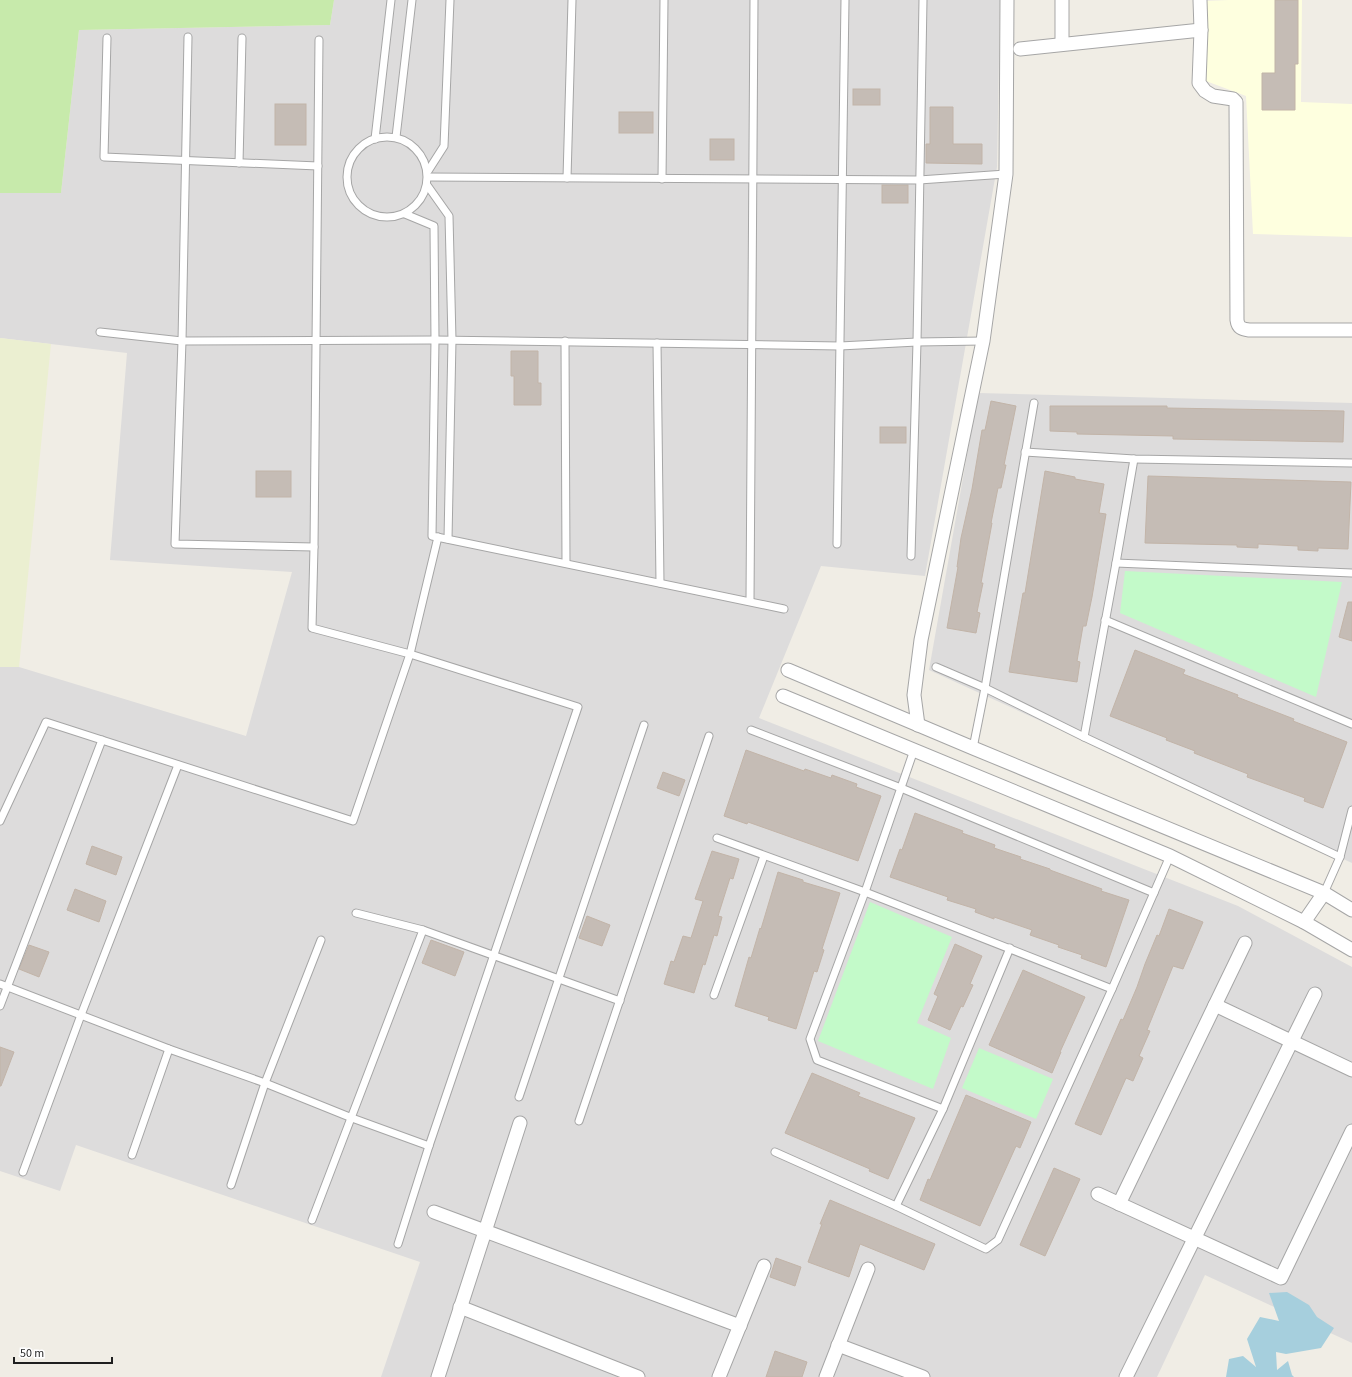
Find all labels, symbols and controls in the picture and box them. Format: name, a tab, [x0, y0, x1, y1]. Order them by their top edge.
scale bar	[14, 1339, 112, 1365]
text: 50 m	[20, 1345, 44, 1362]

